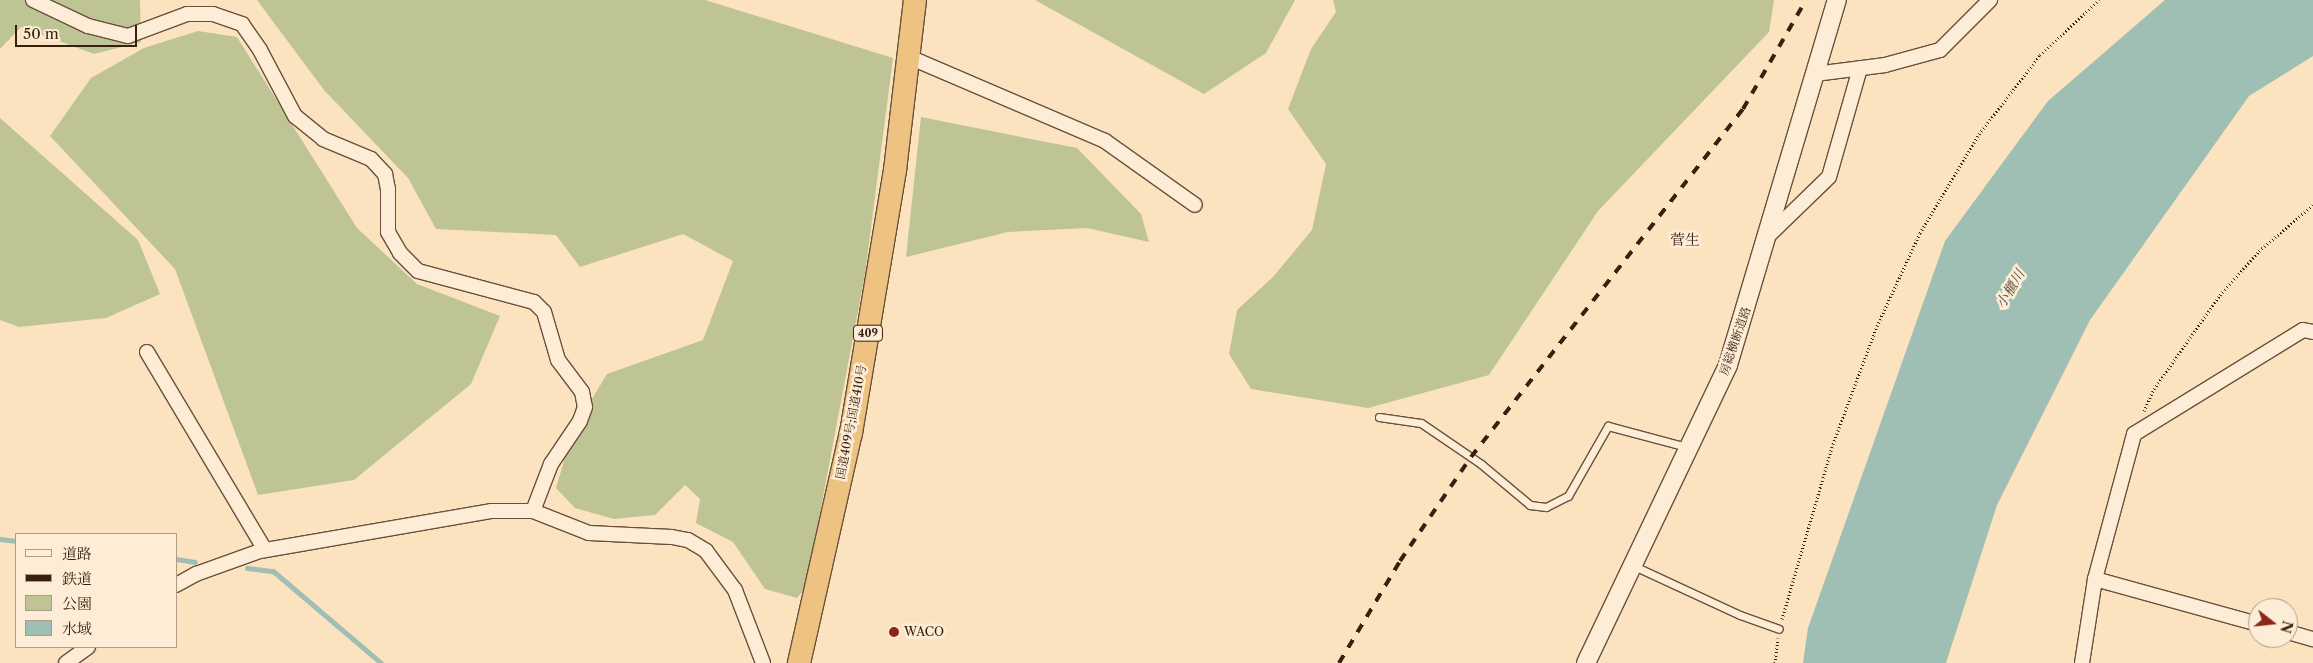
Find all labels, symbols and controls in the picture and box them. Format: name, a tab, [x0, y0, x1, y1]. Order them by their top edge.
scale bar	[18, 15, 140, 47]
text: 50 m	[23, 24, 59, 43]
district label: 菅生	[1670, 231, 1700, 249]
water label: 小櫃川	[1992, 267, 2028, 311]
street label: 房総横断道路	[1716, 305, 1754, 377]
road number: 409	[852, 324, 884, 342]
street label: 国道409号;国道410号	[833, 363, 869, 481]
legend	[15, 533, 178, 648]
text: 道路	[62, 544, 92, 563]
text: 鉄道	[62, 569, 92, 588]
text: 公園	[62, 594, 92, 613]
north arrow	[2248, 598, 2298, 648]
text: 水域	[62, 619, 92, 638]
text: N	[2276, 619, 2297, 635]
place label: WACO	[904, 625, 944, 639]
marker: WACO	[888, 626, 900, 638]

